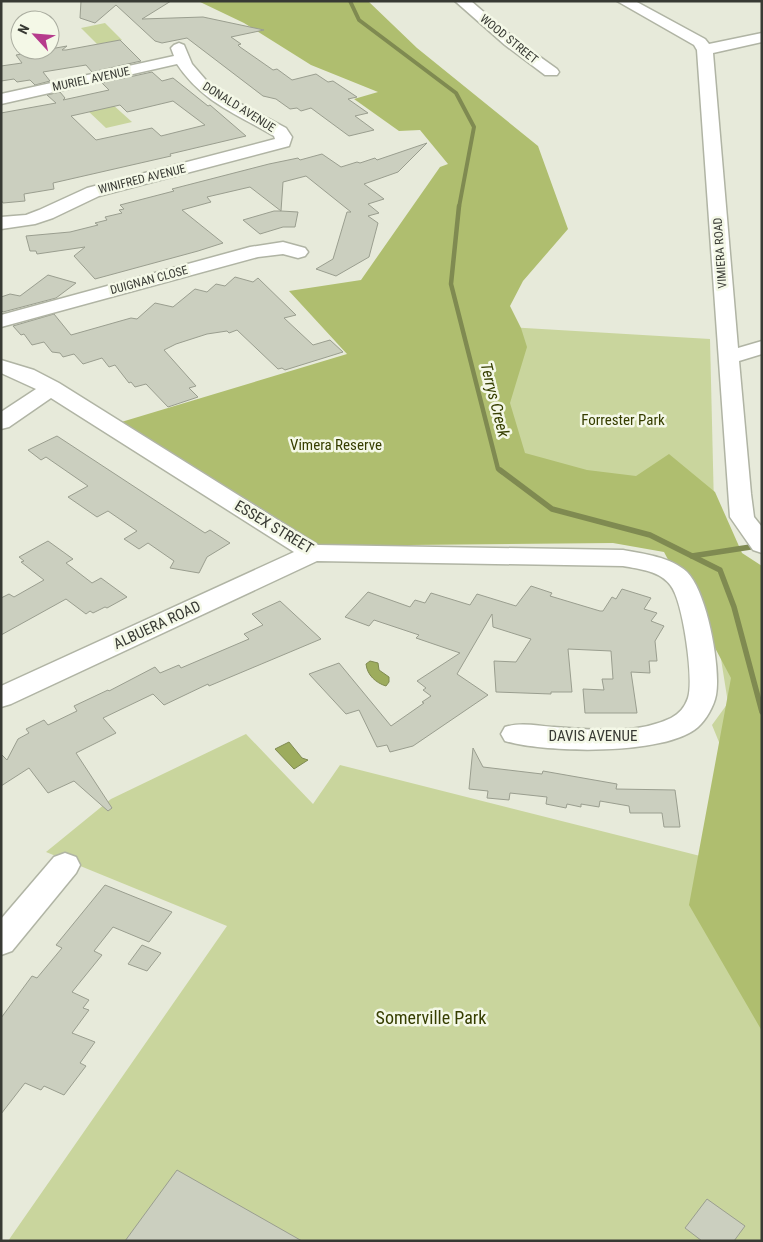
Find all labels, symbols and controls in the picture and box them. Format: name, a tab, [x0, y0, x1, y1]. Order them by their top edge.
north arrow	[10, 10, 60, 60]
street label: WOOD STREET	[477, 11, 541, 67]
text: N	[14, 22, 32, 37]
street label: MURIEL AVENUE	[51, 64, 131, 94]
street label: DONALD AVENUE	[200, 79, 278, 135]
street label: WINIFRED AVENUE	[97, 161, 187, 197]
street label: VIMIERA ROAD	[711, 217, 729, 289]
street label: DUIGNAN CLOSE	[109, 263, 189, 297]
water label: Terrys Creek	[477, 361, 514, 440]
park label: Forrester Park	[581, 411, 665, 429]
park label: Vimera Reserve	[290, 436, 382, 454]
street label: ESSEX STREET	[231, 496, 317, 558]
street label: ALBUERA ROAD	[111, 597, 203, 653]
street label: DAVIS AVENUE	[549, 727, 637, 745]
park label: Somerville Park	[376, 1007, 486, 1028]

